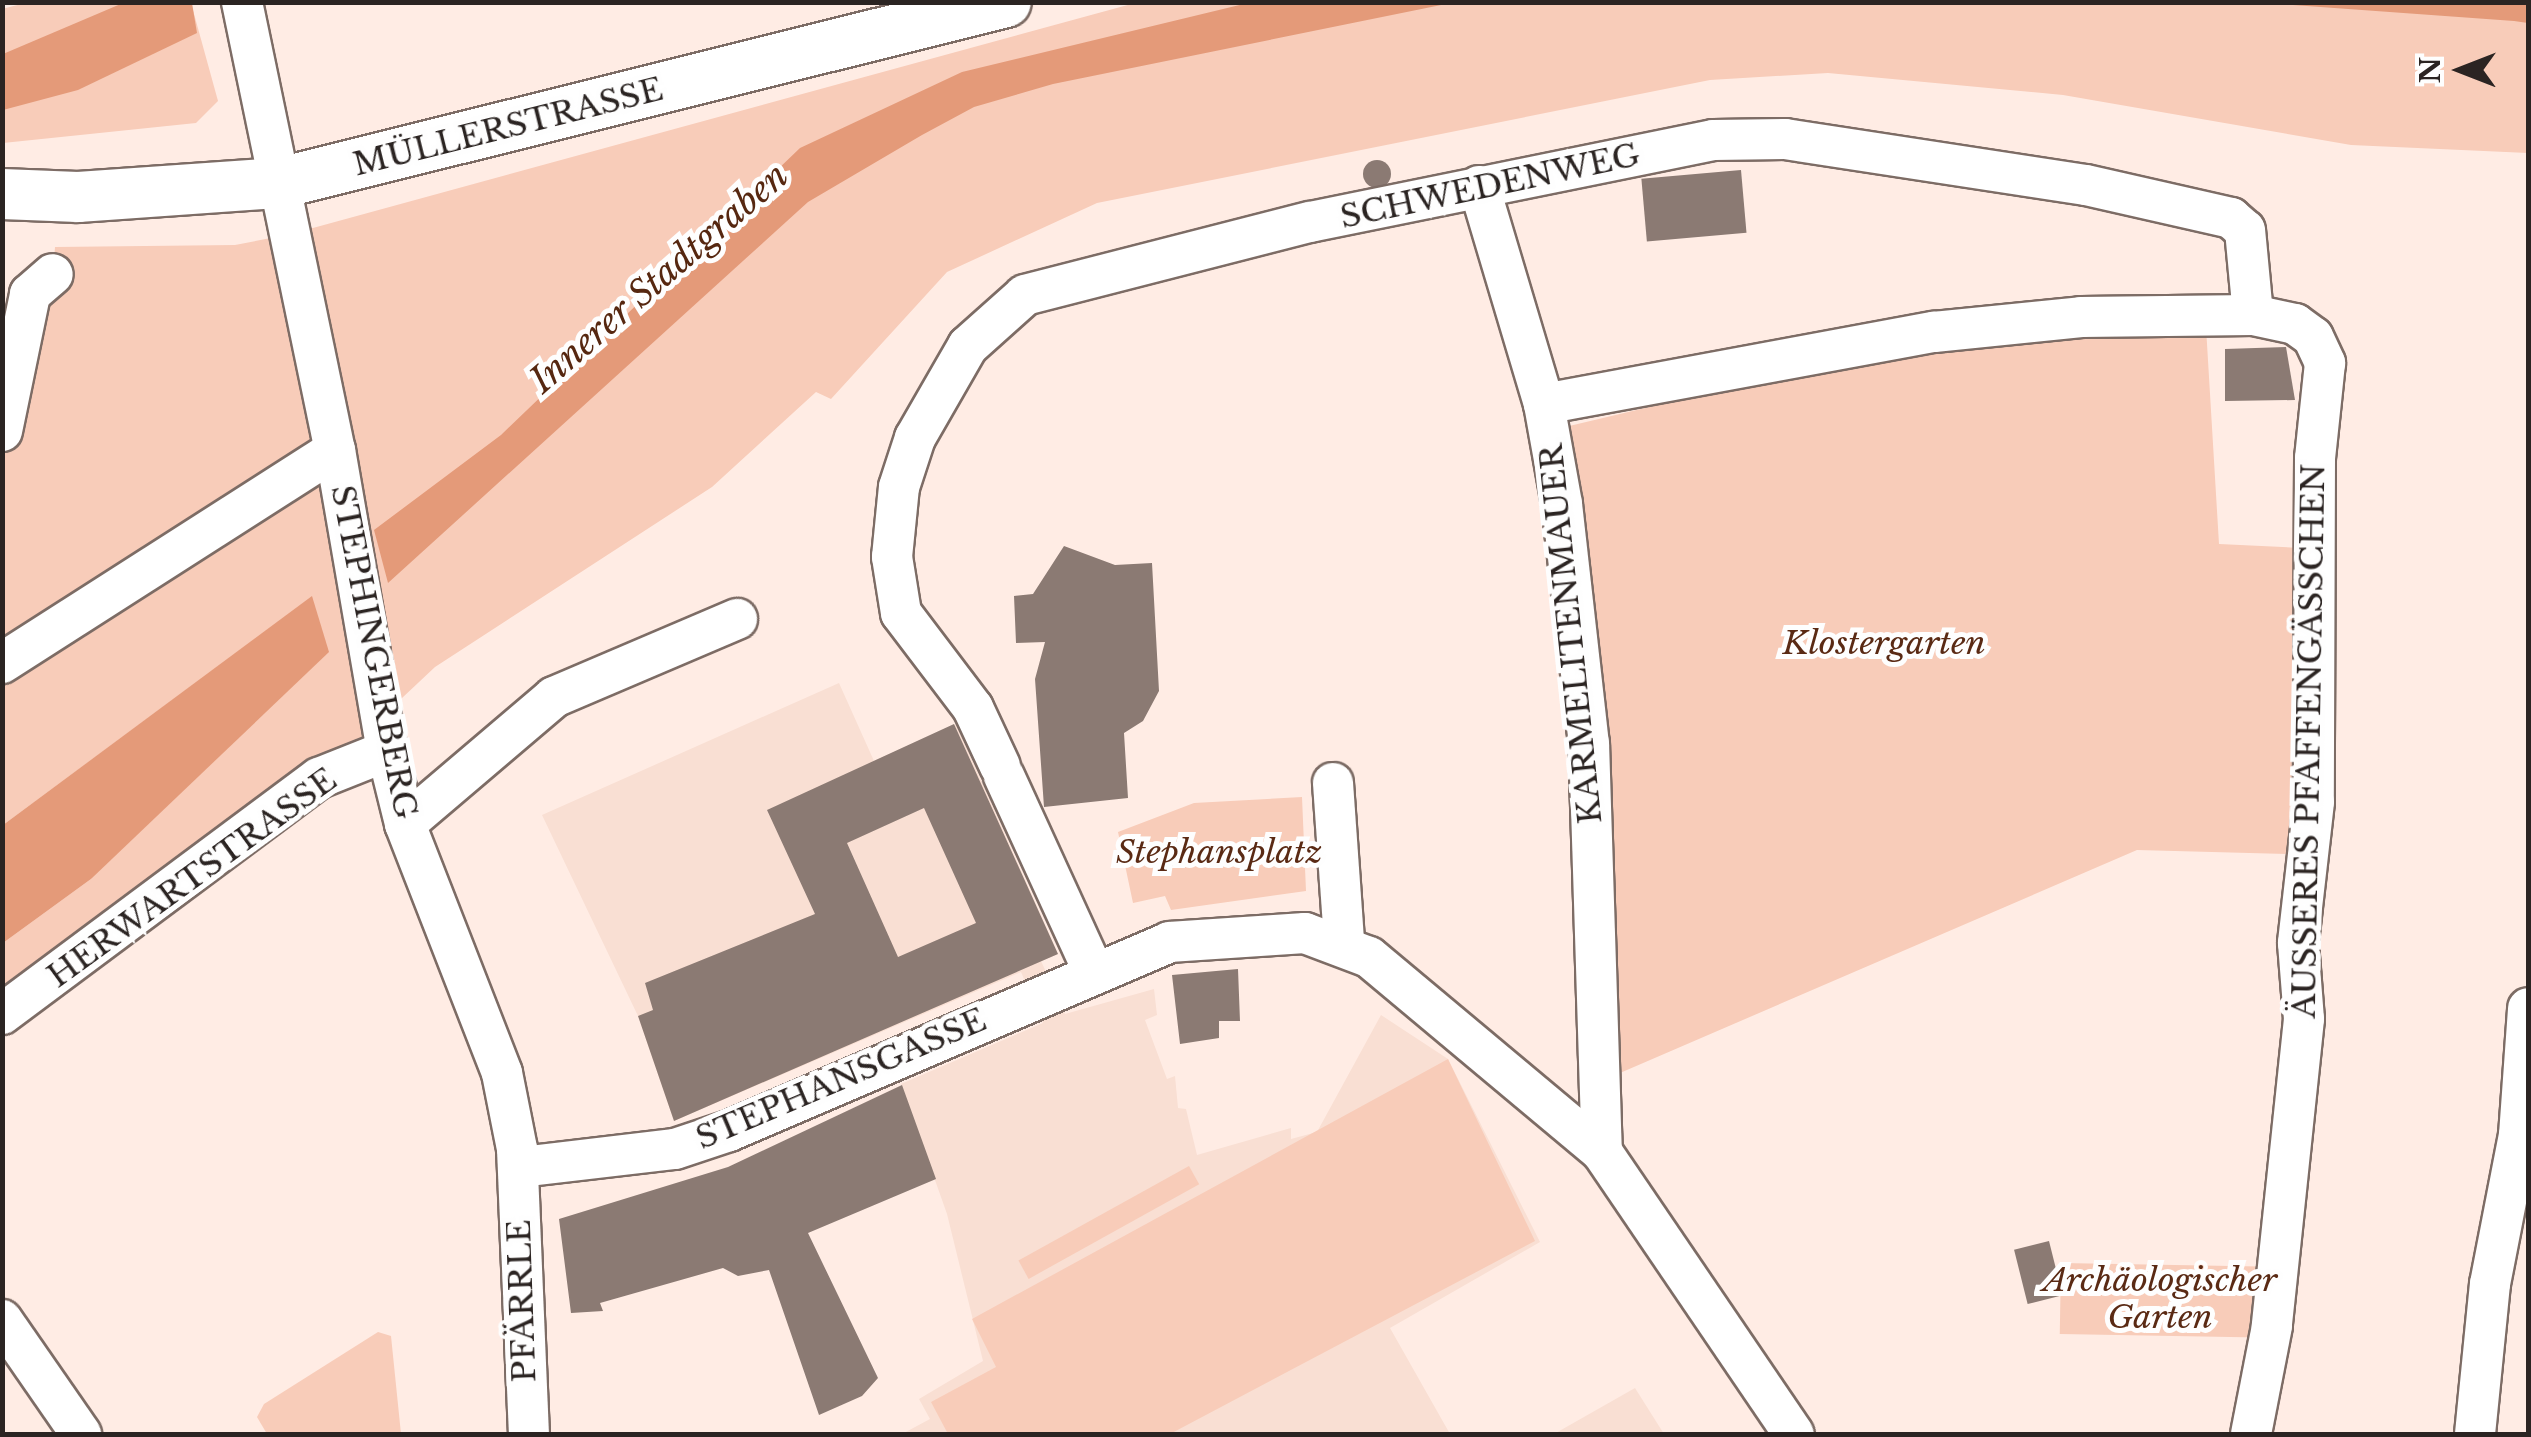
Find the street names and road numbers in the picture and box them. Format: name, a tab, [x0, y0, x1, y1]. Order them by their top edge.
street label: MÜLLERSTRASSE	[349, 70, 667, 184]
street label: SCHWEDENWEG	[1337, 135, 1643, 237]
street label: KARMELITENMAUER	[1532, 442, 1610, 826]
street label: ÄUSSERES PFAFFENGÄSSCHEN	[2285, 463, 2333, 1019]
street label: STEPHINGERBERG	[323, 482, 425, 822]
street label: HERWARTSTRASSE	[40, 760, 344, 996]
street label: STEPHANSGASSE	[690, 1000, 992, 1158]
street label: PFÄRRLE	[500, 1219, 544, 1383]

